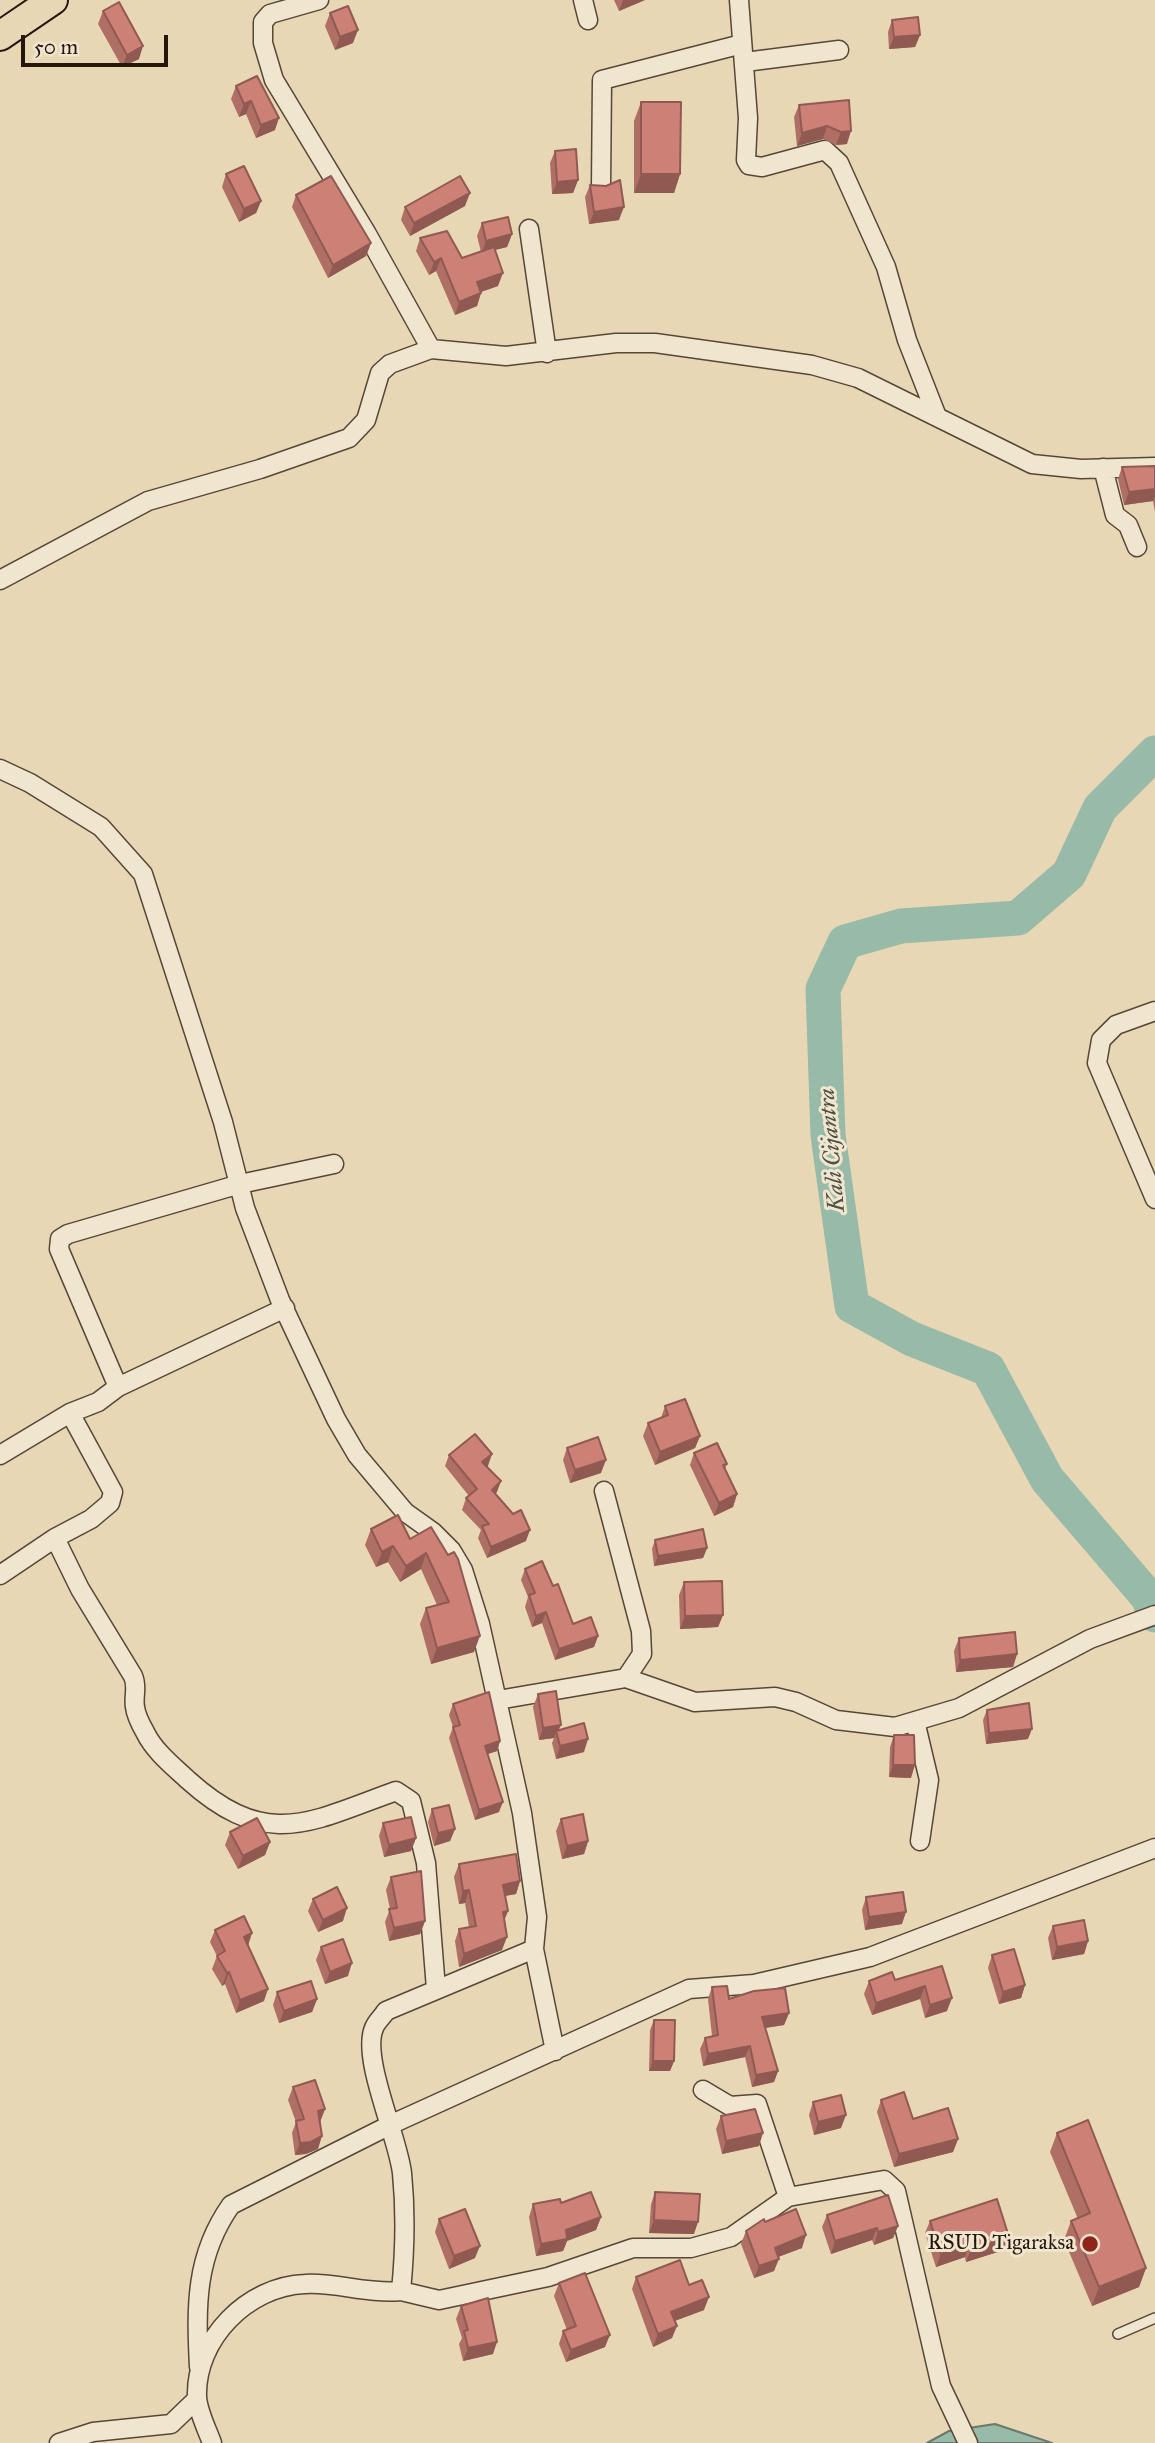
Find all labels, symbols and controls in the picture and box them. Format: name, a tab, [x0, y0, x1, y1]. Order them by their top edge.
scale bar	[24, 21, 172, 65]
text: 50 m	[34, 34, 78, 60]
water label: Kali Cijantra	[814, 1087, 852, 1213]
place label: RSUD Tigaraksa	[928, 2231, 1074, 2257]
marker: RSUD Tigaraksa	[1080, 2234, 1100, 2254]

